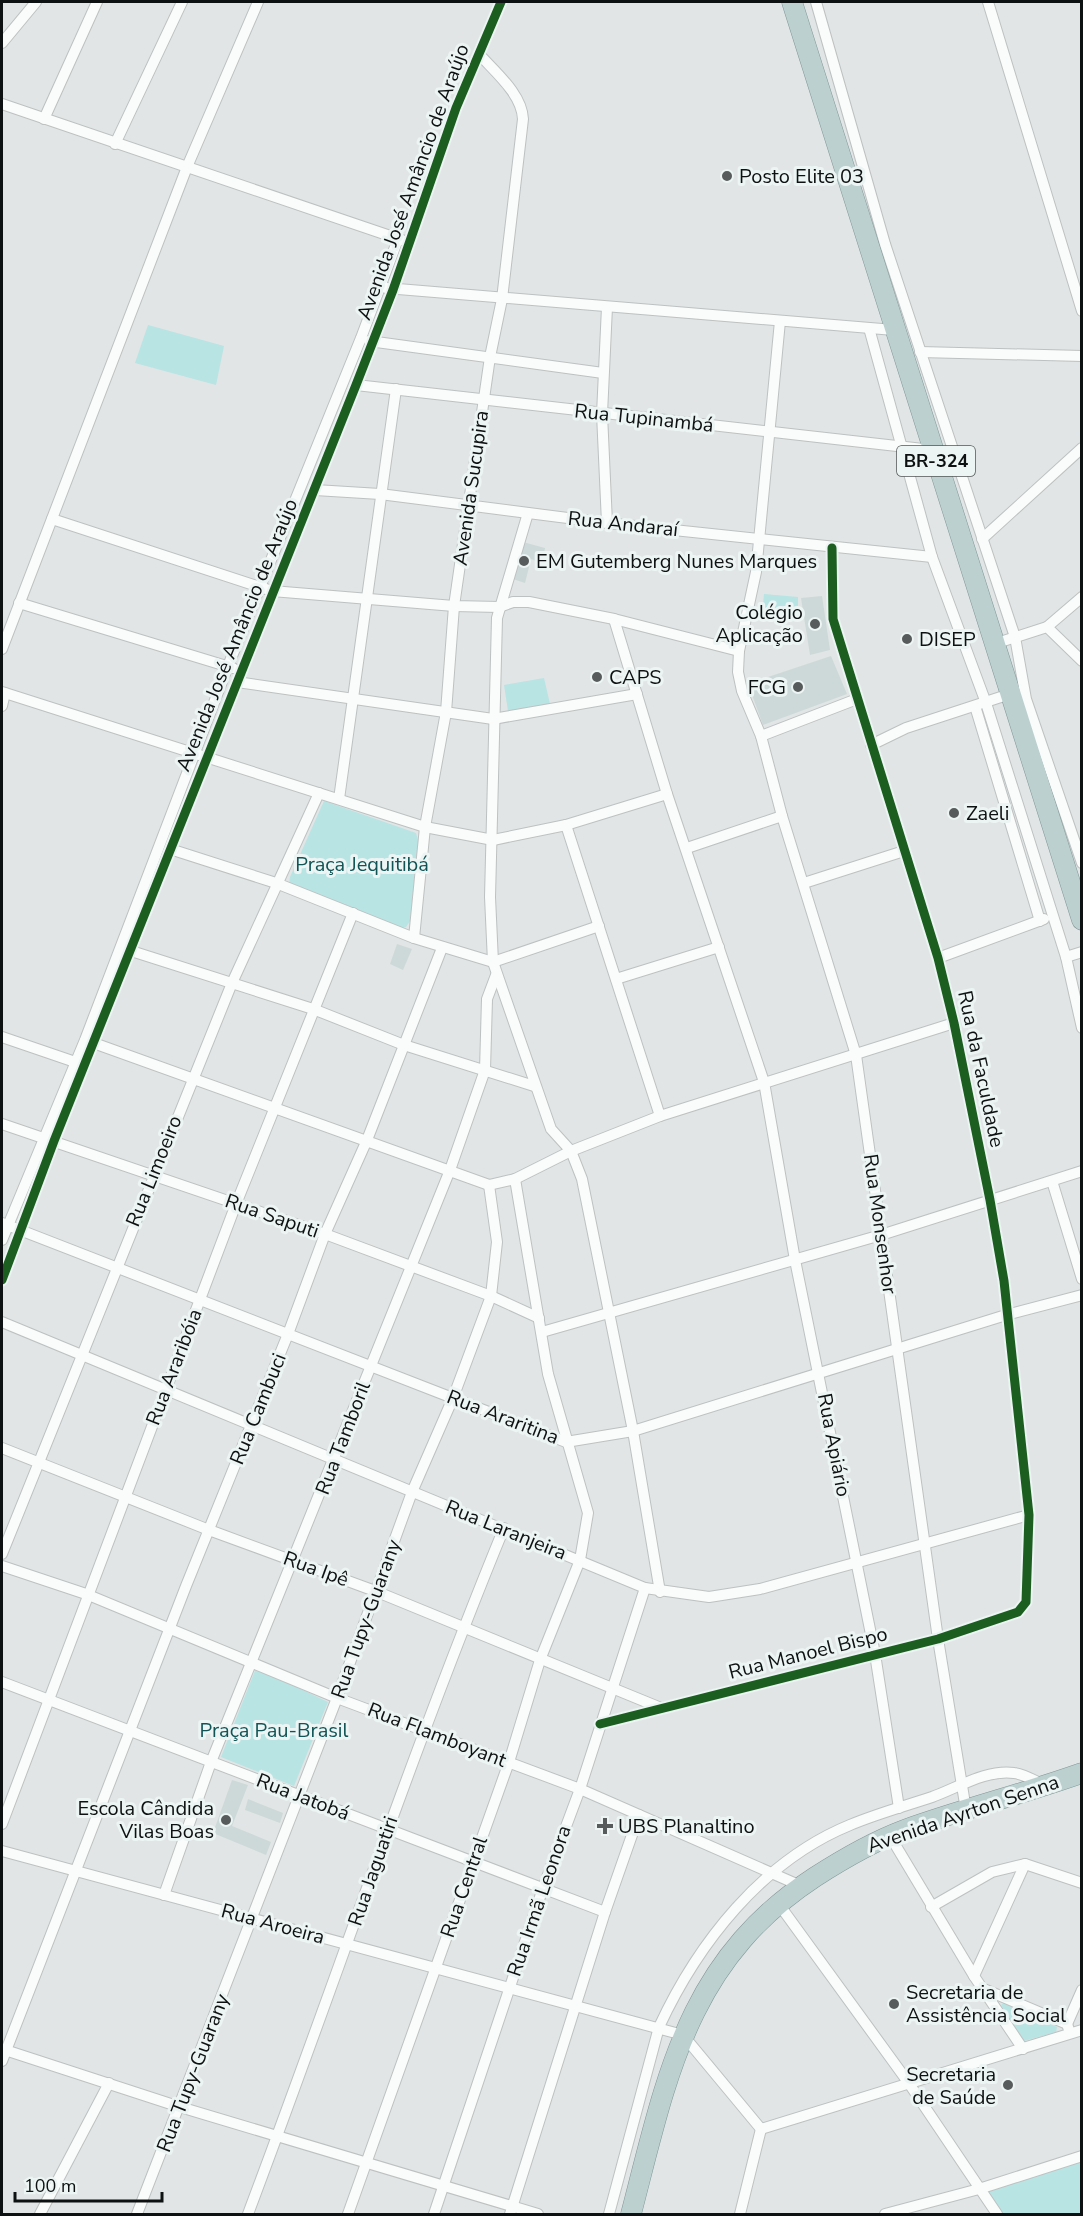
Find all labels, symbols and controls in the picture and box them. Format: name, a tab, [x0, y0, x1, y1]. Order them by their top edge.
street label: Avenida José Amâncio de Araújo	[350, 40, 476, 324]
place label: Posto Elite 03	[739, 163, 864, 190]
marker: Posto Elite 03	[720, 169, 734, 183]
street label: Rua Tupinambá	[573, 397, 715, 439]
street label: Avenida Sucupira	[447, 409, 495, 567]
road number: BR-324	[897, 446, 975, 476]
street label: Avenida José Amâncio de Araújo	[170, 495, 304, 775]
street label: Rua Andaraí	[566, 505, 681, 543]
place label: EM Gutemberg Nunes Marques	[536, 548, 817, 575]
marker: EM Gutemberg Nunes Marques	[517, 554, 531, 568]
place label: Colégio Aplicação	[716, 599, 803, 649]
marker: Colégio Aplicação	[808, 617, 822, 631]
place label: DISEP	[919, 626, 976, 653]
marker: DISEP	[900, 632, 914, 646]
place label: CAPS	[609, 664, 662, 691]
marker: CAPS	[590, 670, 604, 684]
place label: FCG	[748, 674, 786, 701]
marker: FCG	[791, 680, 805, 694]
place label: Zaeli	[966, 800, 1009, 827]
marker: Zaeli	[947, 806, 961, 820]
park label: Praça Jequitibá	[295, 851, 429, 878]
street label: Rua da Faculdade	[951, 988, 1011, 1150]
street label: Rua Limoeiro	[119, 1111, 189, 1231]
street label: Rua Monsenhor	[857, 1152, 903, 1296]
street label: Rua Saputi	[221, 1187, 323, 1245]
street label: Rua Araribóia	[139, 1305, 209, 1429]
street label: Rua Cambuci	[223, 1349, 293, 1469]
street label: Rua Tamboril	[309, 1378, 377, 1498]
street label: Rua Araritina	[443, 1383, 563, 1451]
street label: Rua Apiário	[811, 1391, 857, 1499]
street label: Rua Laranjeira	[441, 1493, 571, 1567]
street label: Rua Tupy-Guarany	[325, 1535, 408, 1702]
street label: Rua Ipê	[280, 1545, 352, 1593]
street label: Rua Manoel Bispo	[726, 1620, 890, 1686]
street label: Rua Flamboyant	[364, 1696, 511, 1774]
park label: Praça Pau-Brasil	[200, 1717, 349, 1744]
street label: Rua Jatobá	[253, 1767, 353, 1827]
street label: Avenida Ayrton Senna	[864, 1769, 1062, 1859]
place label: Escola Cândida Vilas Boas	[77, 1795, 214, 1845]
marker: Escola Cândida Vilas Boas	[219, 1813, 233, 1827]
street label: Rua Jaguatiri	[342, 1813, 404, 1929]
place label: UBS Planaltino	[618, 1813, 755, 1840]
marker: UBS Planaltino	[596, 1817, 614, 1835]
street label: Rua Irmã Leonora	[500, 1822, 578, 1980]
street label: Rua Central	[434, 1833, 494, 1941]
street label: Rua Aroeira	[218, 1897, 328, 1951]
place label: Secretaria de Assistência Social	[906, 1979, 1066, 2029]
street label: Rua Tupy-Guarany	[150, 1989, 236, 2156]
marker: Secretaria de Assistência Social	[887, 1997, 901, 2011]
place label: Secretaria de Saúde	[906, 2061, 996, 2111]
marker: Secretaria de Saúde	[1001, 2078, 1015, 2092]
scale bar	[15, 2165, 162, 2203]
text: 100 m	[24, 2174, 76, 2198]

